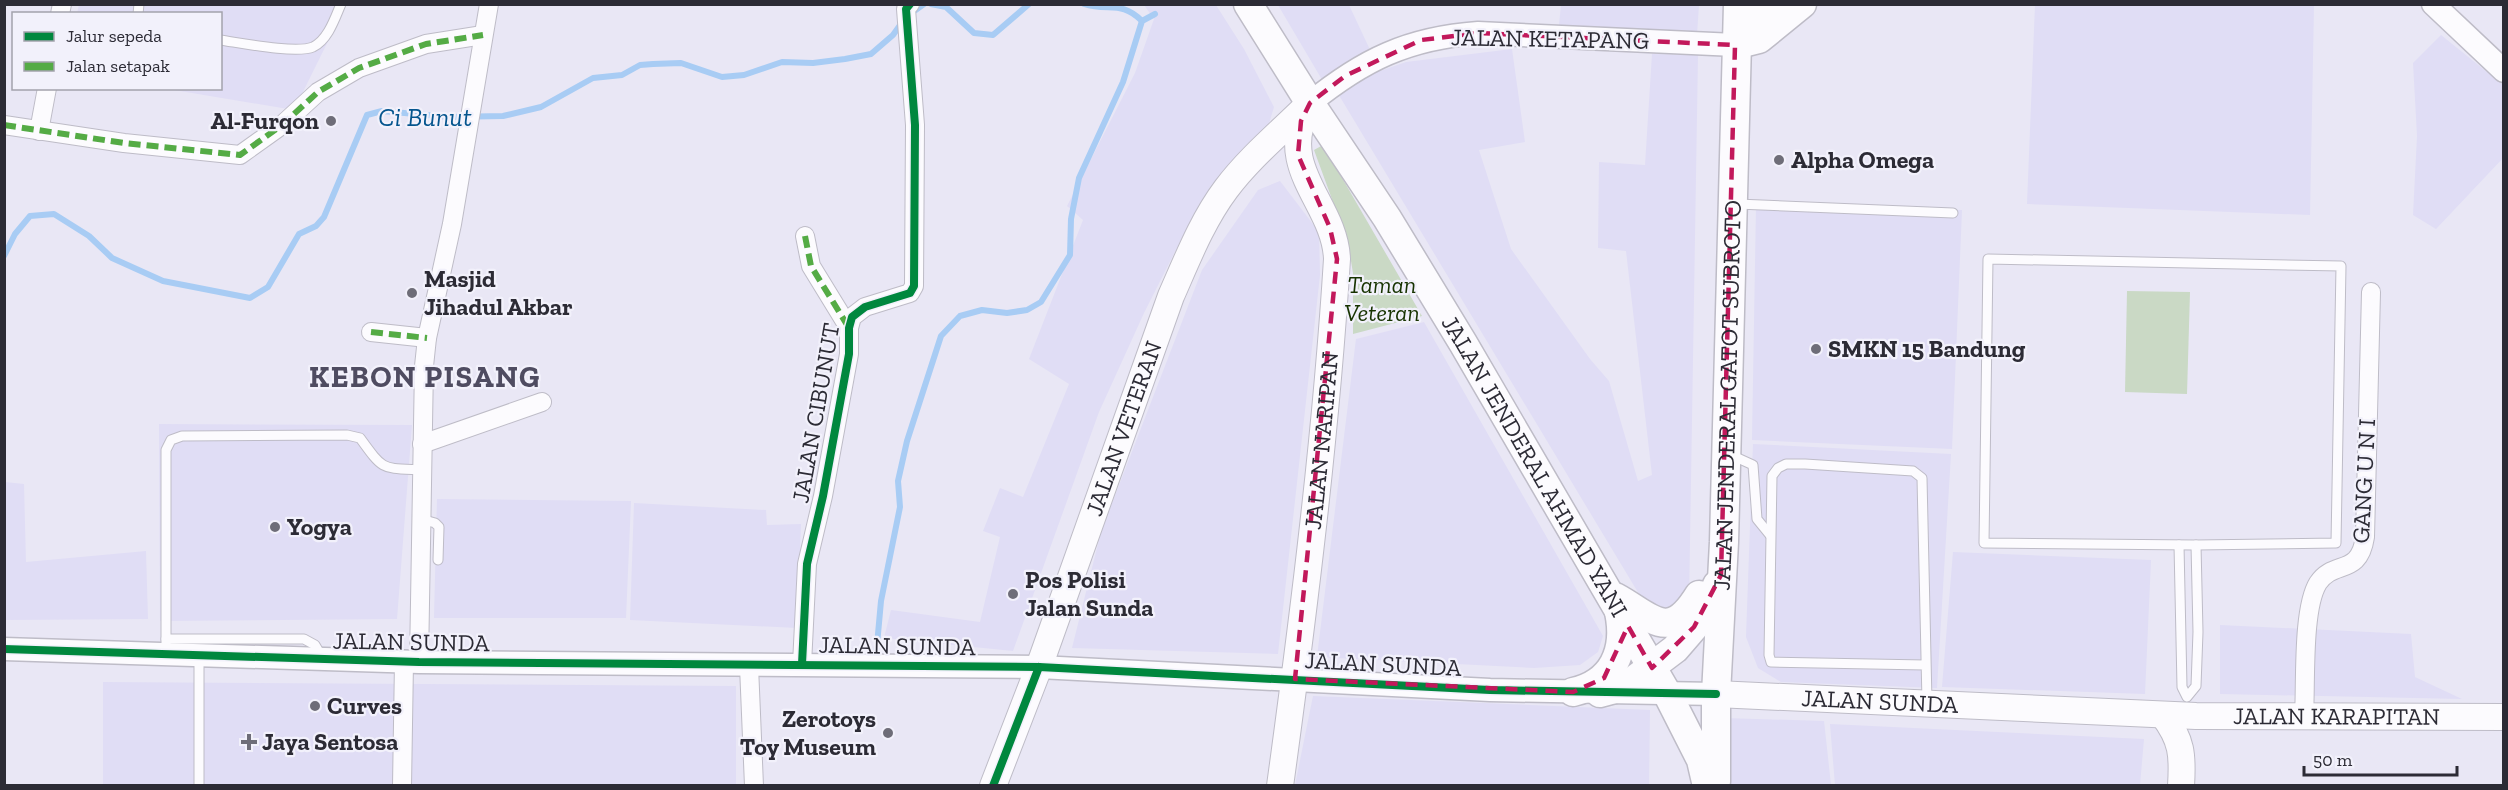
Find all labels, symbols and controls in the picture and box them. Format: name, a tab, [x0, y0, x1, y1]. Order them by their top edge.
legend	[12, 12, 222, 90]
street label: JALAN KETAPANG	[1451, 22, 1649, 55]
text: Jalur sepeda	[66, 25, 162, 47]
text: Jalan setapak	[66, 55, 171, 77]
water label: Ci Bunut	[378, 101, 472, 133]
place label: Al-Furqon	[210, 106, 319, 135]
marker: Al-Furqon	[324, 114, 338, 128]
place label: Alpha Omega	[1791, 145, 1934, 174]
marker: Alpha Omega	[1772, 153, 1786, 167]
street label: JALAN JENDERAL GATOT SUBROTO	[1706, 200, 1747, 591]
place label: Masjid Jihadul Akbar	[424, 264, 573, 321]
park label: Taman Veteran	[1344, 270, 1420, 327]
marker: Masjid Jihadul Akbar	[405, 286, 419, 300]
street label: JALAN JENDERAL AHMAD YANI	[1436, 310, 1634, 622]
street label: JALAN CIBUNUT	[785, 321, 846, 505]
place label: SMKN 15 Bandung	[1828, 334, 2026, 363]
street label: JALAN VETERAN	[1079, 337, 1168, 519]
marker: SMKN 15 Bandung	[1809, 342, 1823, 356]
street label: JALAN NARIPAN	[1298, 350, 1344, 531]
district label: KEBON PISANG	[309, 359, 541, 395]
street label: GANG U N I	[2346, 418, 2381, 544]
place label: Yogya	[287, 512, 352, 541]
marker: Yogya	[268, 520, 282, 534]
place label: Pos Polisi Jalan Sunda	[1025, 565, 1153, 622]
marker: Pos Polisi Jalan Sunda	[1006, 587, 1020, 601]
street label: JALAN SUNDA	[332, 626, 490, 657]
street label: JALAN SUNDA	[818, 630, 976, 661]
street label: JALAN SUNDA	[1304, 645, 1463, 682]
street label: JALAN SUNDA	[1801, 683, 1959, 719]
place label: Curves	[327, 691, 402, 720]
marker: Curves	[308, 699, 322, 713]
street label: JALAN KARAPITAN	[2233, 701, 2440, 731]
place label: Zerotoys Toy Museum	[740, 704, 876, 761]
marker: Zerotoys Toy Museum	[881, 726, 895, 740]
place label: Jaya Sentosa	[262, 727, 398, 756]
marker: Jaya Sentosa	[240, 733, 258, 751]
scale bar	[2304, 739, 2457, 777]
text: 50 m	[2313, 749, 2353, 771]

